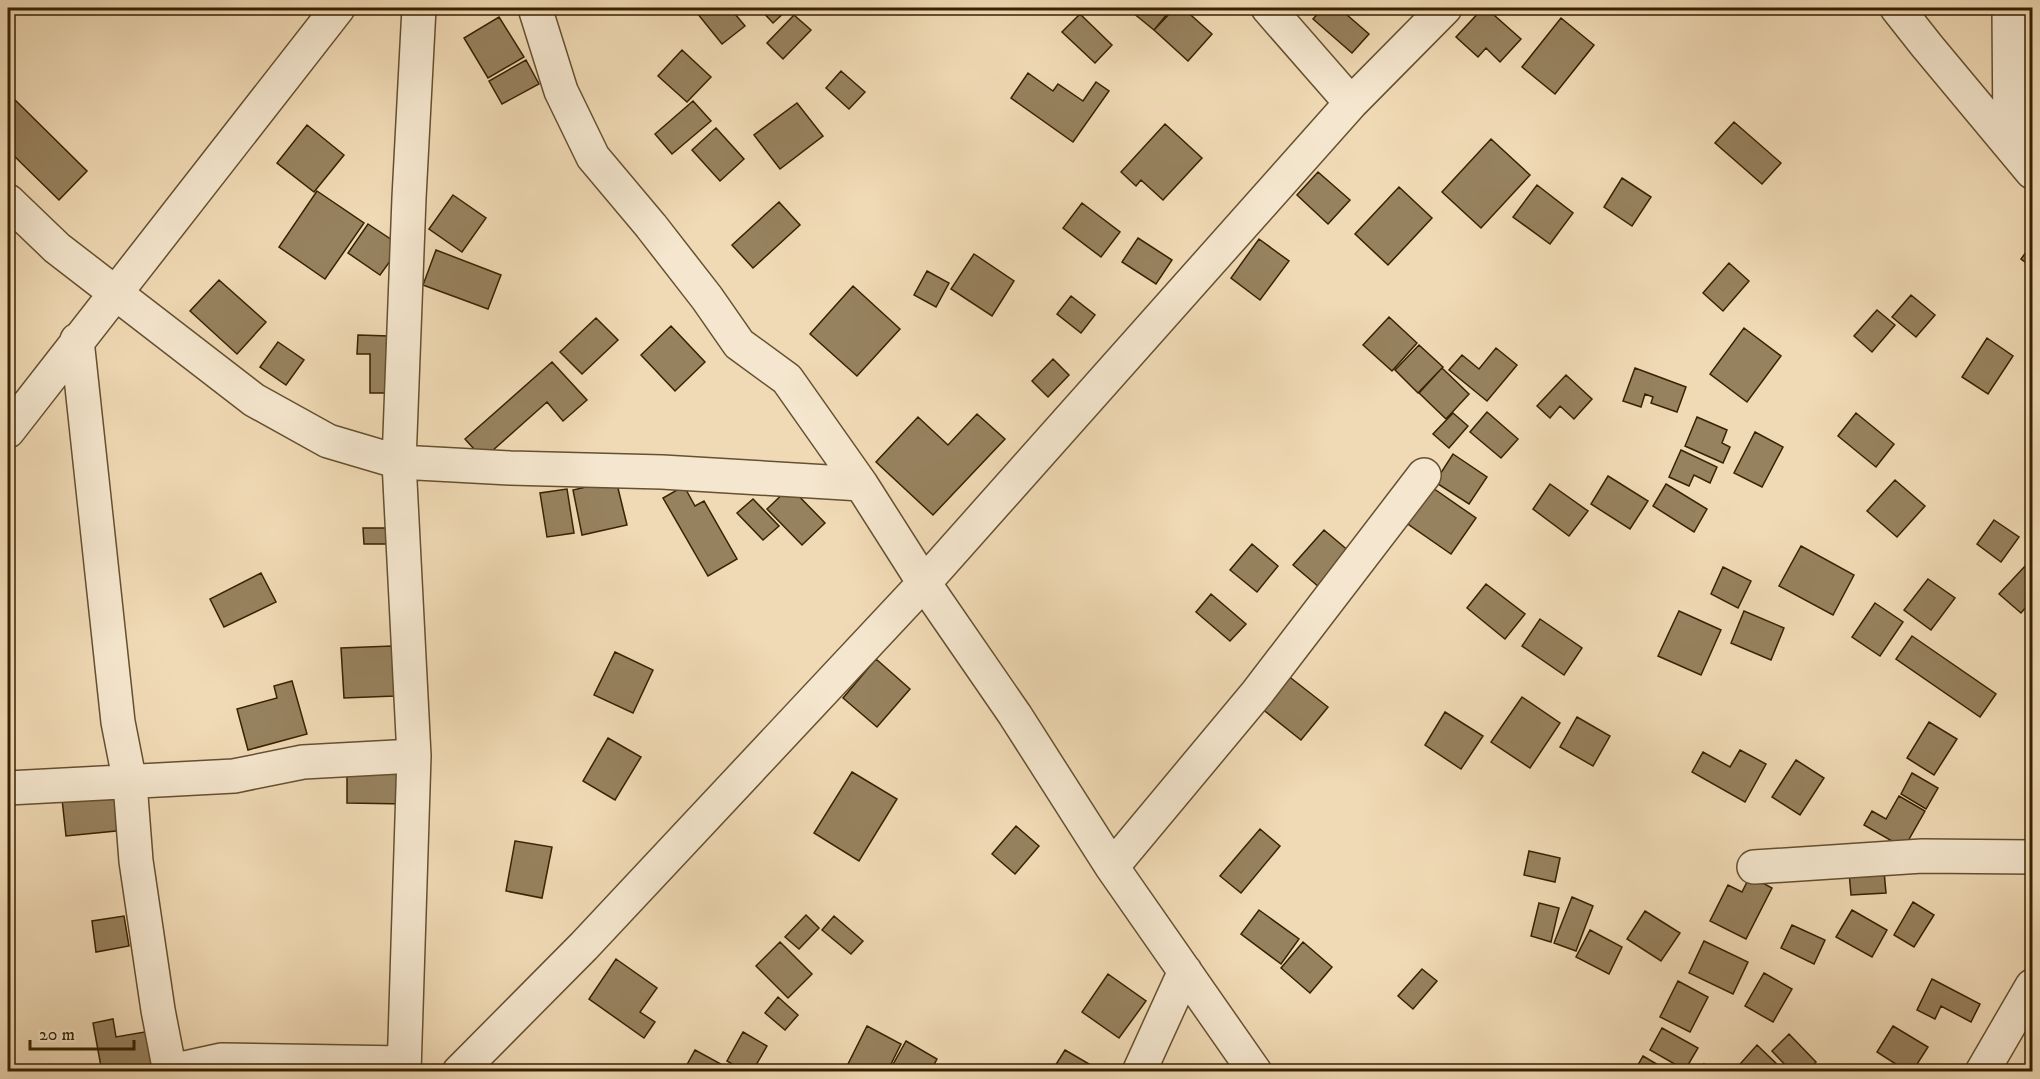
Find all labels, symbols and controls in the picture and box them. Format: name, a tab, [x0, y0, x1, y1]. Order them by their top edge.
scale bar	[30, 1013, 134, 1051]
text: 20 m	[39, 1024, 75, 1046]

